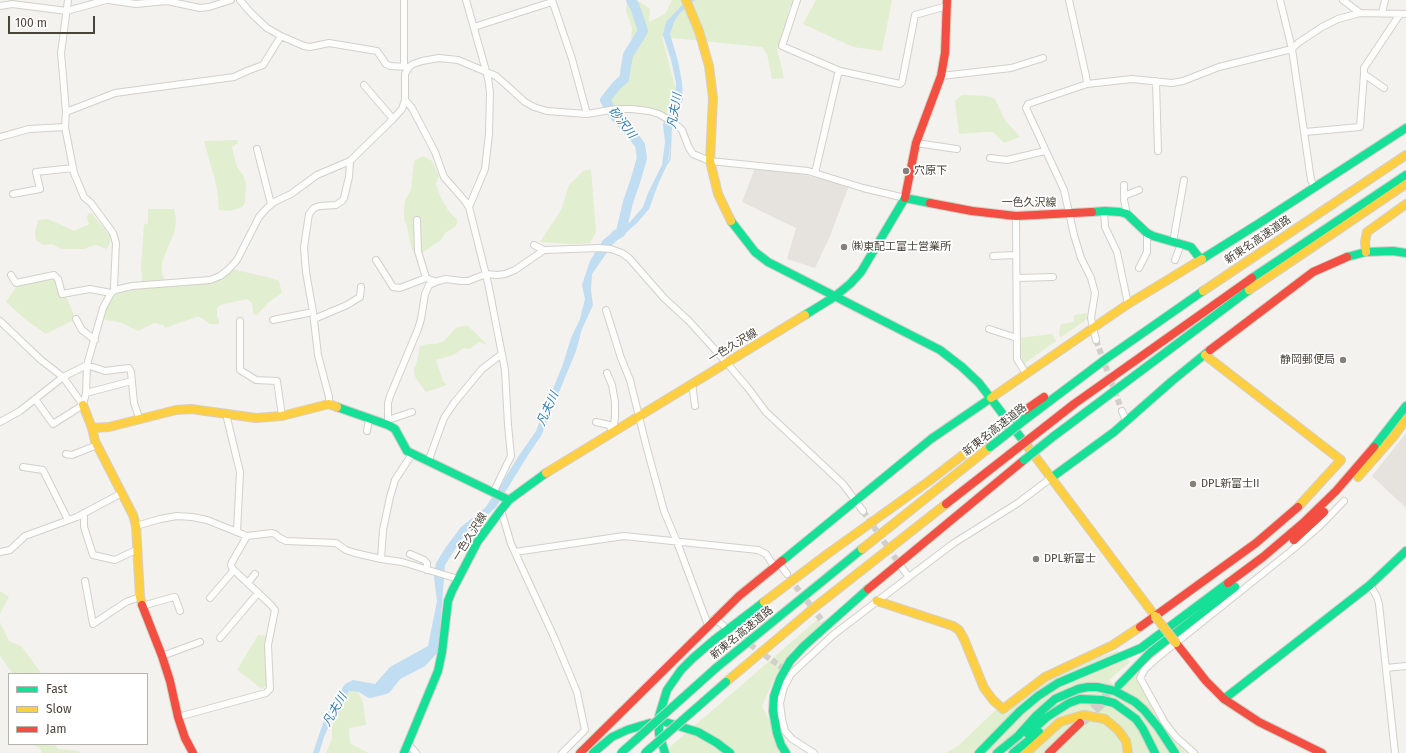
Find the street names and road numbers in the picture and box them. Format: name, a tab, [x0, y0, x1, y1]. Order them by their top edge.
street label: 一色久沢線	[1002, 196, 1056, 210]
street label: 新東名高速道路	[1222, 213, 1294, 267]
street label: 一色久沢線	[706, 326, 760, 366]
street label: 新東名高速道路	[961, 401, 1029, 459]
street label: 一色久沢線	[450, 510, 490, 564]
street label: 新東名高速道路	[708, 604, 776, 662]

